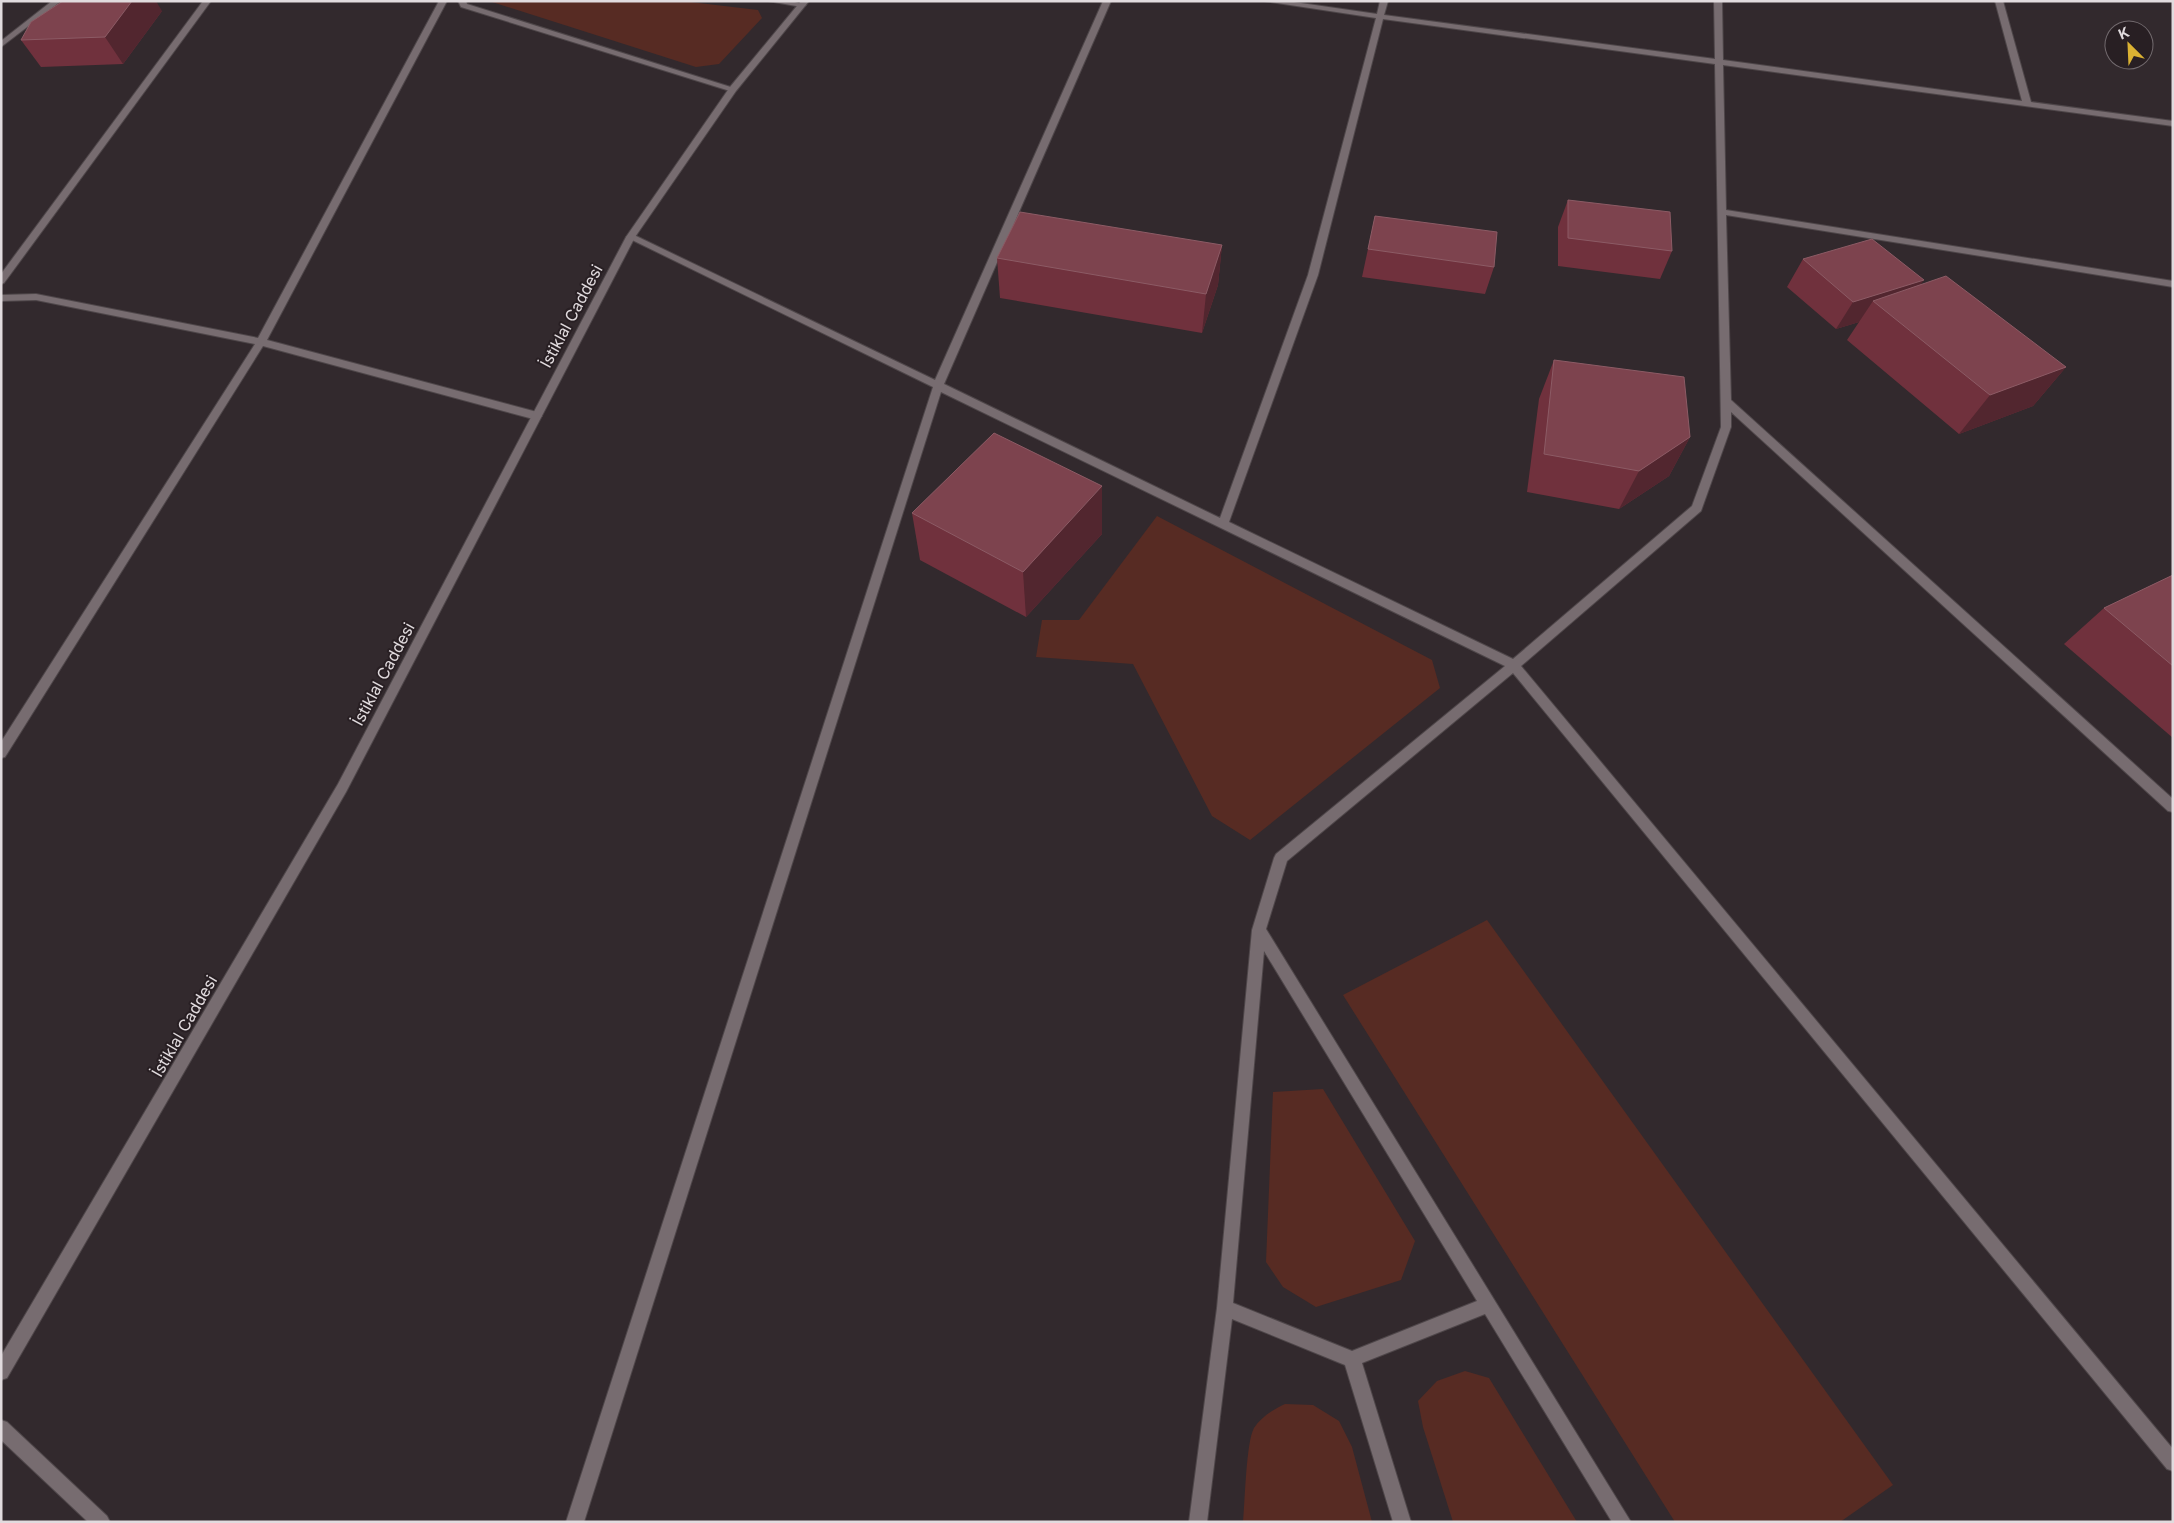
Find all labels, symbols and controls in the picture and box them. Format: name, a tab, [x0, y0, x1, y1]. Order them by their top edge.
north arrow	[2104, 20, 2154, 70]
text: K	[2115, 23, 2132, 42]
street label: İstiklal Caddesi	[535, 261, 607, 371]
street label: İstiklal Caddesi	[347, 619, 419, 729]
street label: İstiklal Caddesi	[147, 972, 221, 1080]

